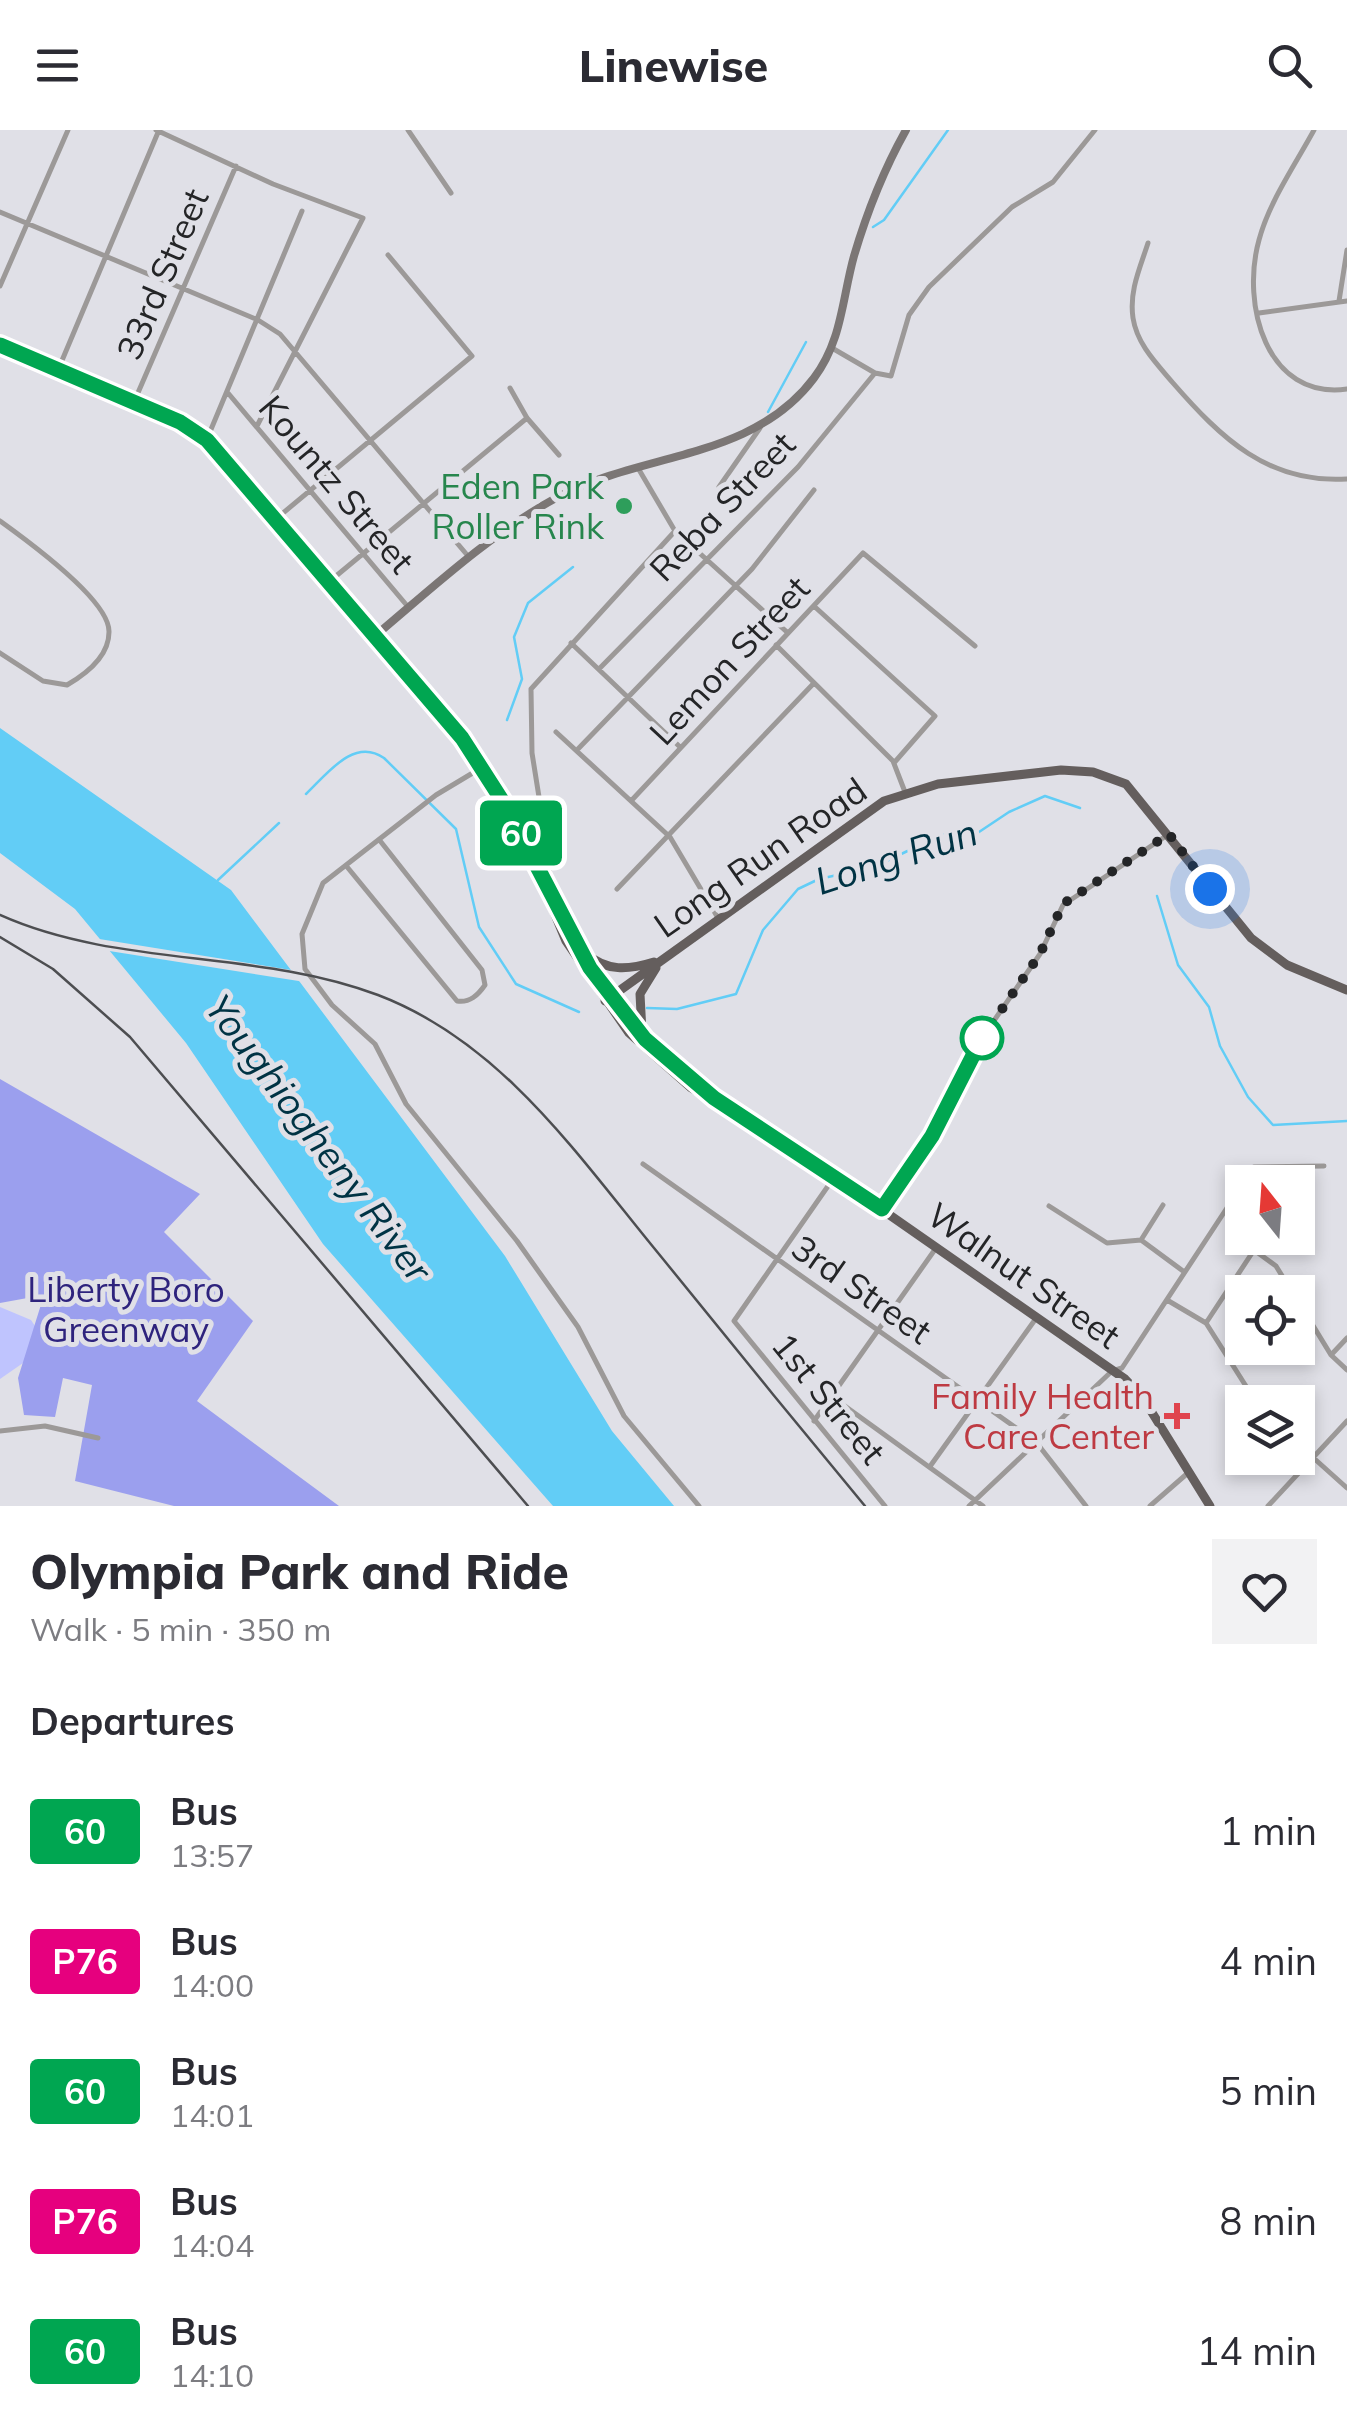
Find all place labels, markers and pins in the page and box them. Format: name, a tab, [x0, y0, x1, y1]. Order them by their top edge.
place label: Eden Park Roller Rink	[432, 464, 605, 548]
marker: Eden Park Roller Rink	[613, 495, 635, 517]
unlabelled marker	[961, 1017, 1003, 1059]
place label: Family Health Care Center	[931, 1374, 1154, 1458]
marker: Family Health Care Center	[1164, 1403, 1190, 1429]

